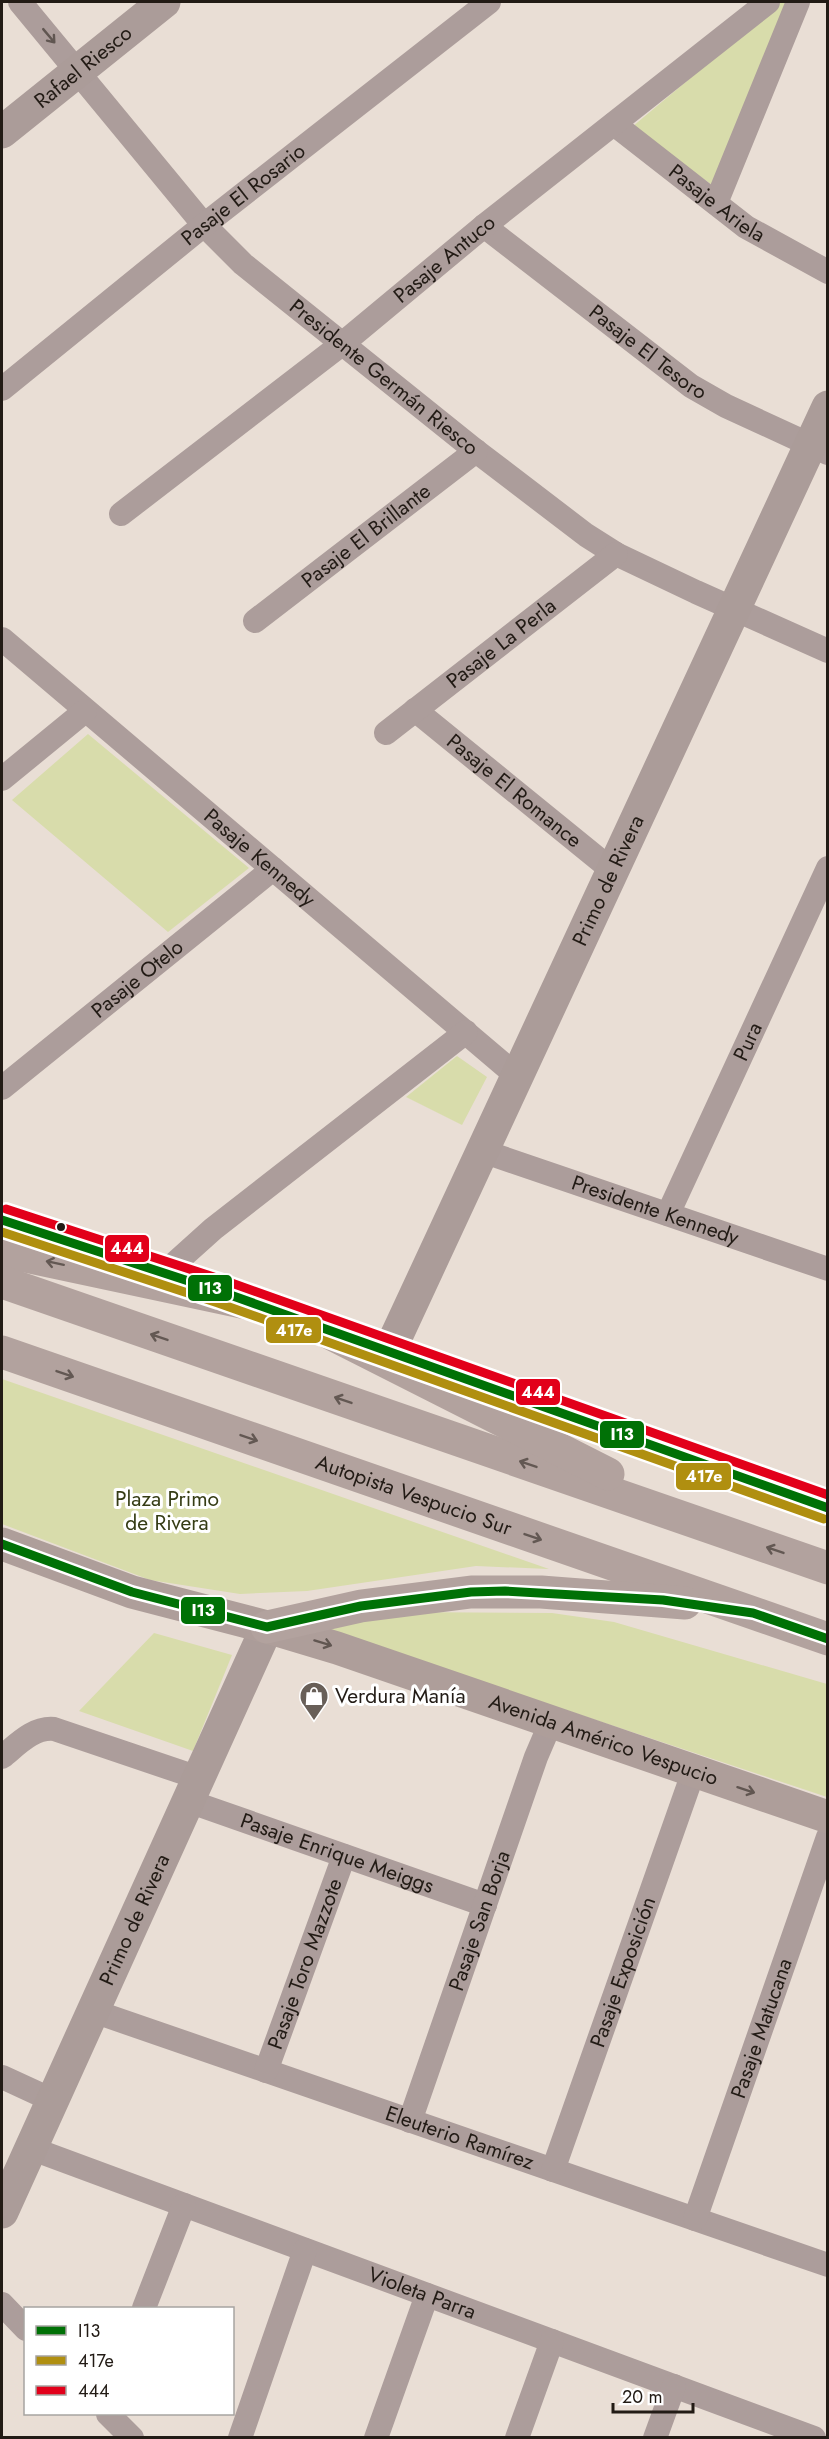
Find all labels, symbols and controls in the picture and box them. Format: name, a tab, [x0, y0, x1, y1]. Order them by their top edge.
street label: Rafael Riesco	[28, 18, 139, 116]
one-way arrow	[42, 28, 56, 43]
street label: Pasaje El Rosario	[175, 136, 312, 253]
street label: Pasaje Ariela	[662, 157, 771, 250]
street label: Pasaje Antuco	[387, 208, 502, 310]
street label: Presidente Germán Riesco	[283, 292, 485, 462]
street label: Pasaje El Tesoro	[583, 297, 712, 407]
street label: Pasaje El Brillante	[295, 476, 437, 595]
street label: Pasaje La Perla	[440, 591, 562, 696]
street label: Pasaje El Romance	[440, 727, 588, 855]
street label: Pasaje Kennedy	[197, 802, 323, 914]
street label: Primo de Rivera	[565, 810, 651, 951]
street label: Pasaje Otelo	[85, 932, 190, 1025]
street label: Pura	[726, 1017, 770, 1066]
street label: Presidente Kennedy	[568, 1168, 744, 1253]
unlabelled marker	[55, 1221, 67, 1233]
line badge: 444	[104, 1234, 150, 1263]
text: 444	[110, 1237, 144, 1260]
one-way arrow	[45, 1257, 65, 1268]
line badge: I13	[187, 1274, 233, 1302]
text: I13	[198, 1277, 222, 1300]
line badge: 417e	[265, 1316, 322, 1344]
text: 417e	[276, 1319, 312, 1342]
one-way arrow	[150, 1330, 169, 1341]
one-way arrow	[55, 1370, 74, 1381]
line badge: 444	[515, 1378, 561, 1406]
text: 444	[521, 1381, 555, 1404]
one-way arrow	[334, 1394, 353, 1405]
line badge: I13	[599, 1420, 645, 1449]
text: I13	[610, 1423, 634, 1446]
one-way arrow	[239, 1434, 258, 1445]
street label: Autopista Vespucio Sur	[312, 1447, 517, 1543]
one-way arrow	[519, 1458, 537, 1469]
line badge: 417e	[675, 1462, 732, 1491]
text: 417e	[686, 1465, 722, 1488]
park label: Plaza Primo de Rivera	[115, 1484, 219, 1538]
one-way arrow	[523, 1532, 541, 1543]
one-way arrow	[766, 1543, 785, 1554]
line badge: I13	[180, 1596, 226, 1625]
text: I13	[191, 1599, 215, 1622]
one-way arrow	[313, 1638, 332, 1649]
shop icon: Verdura Manía	[298, 1680, 330, 1722]
place label: Verdura Manía	[335, 1681, 466, 1711]
street label: Avenida Américo Vespucio	[485, 1686, 722, 1793]
one-way arrow	[736, 1785, 755, 1796]
street label: Pasaje Enrique Meiggs	[236, 1805, 438, 1901]
street label: Pasaje San Borja	[441, 1846, 518, 1995]
street label: Primo de Rivera	[92, 1849, 177, 1990]
street label: Pasaje Toro Mazzote	[260, 1874, 350, 2054]
street label: Pasaje Exposición	[582, 1893, 663, 2051]
street label: Pasaje Matucana	[723, 1954, 800, 2102]
street label: Eleuterio Ramírez	[381, 2098, 538, 2177]
street label: Violeta Parra	[364, 2259, 480, 2327]
legend	[24, 2307, 234, 2415]
text: I13	[78, 2318, 101, 2344]
text: 417e	[78, 2348, 114, 2374]
scale bar	[613, 2376, 692, 2414]
text: 444	[78, 2378, 109, 2404]
text: 20 m	[622, 2384, 662, 2410]

